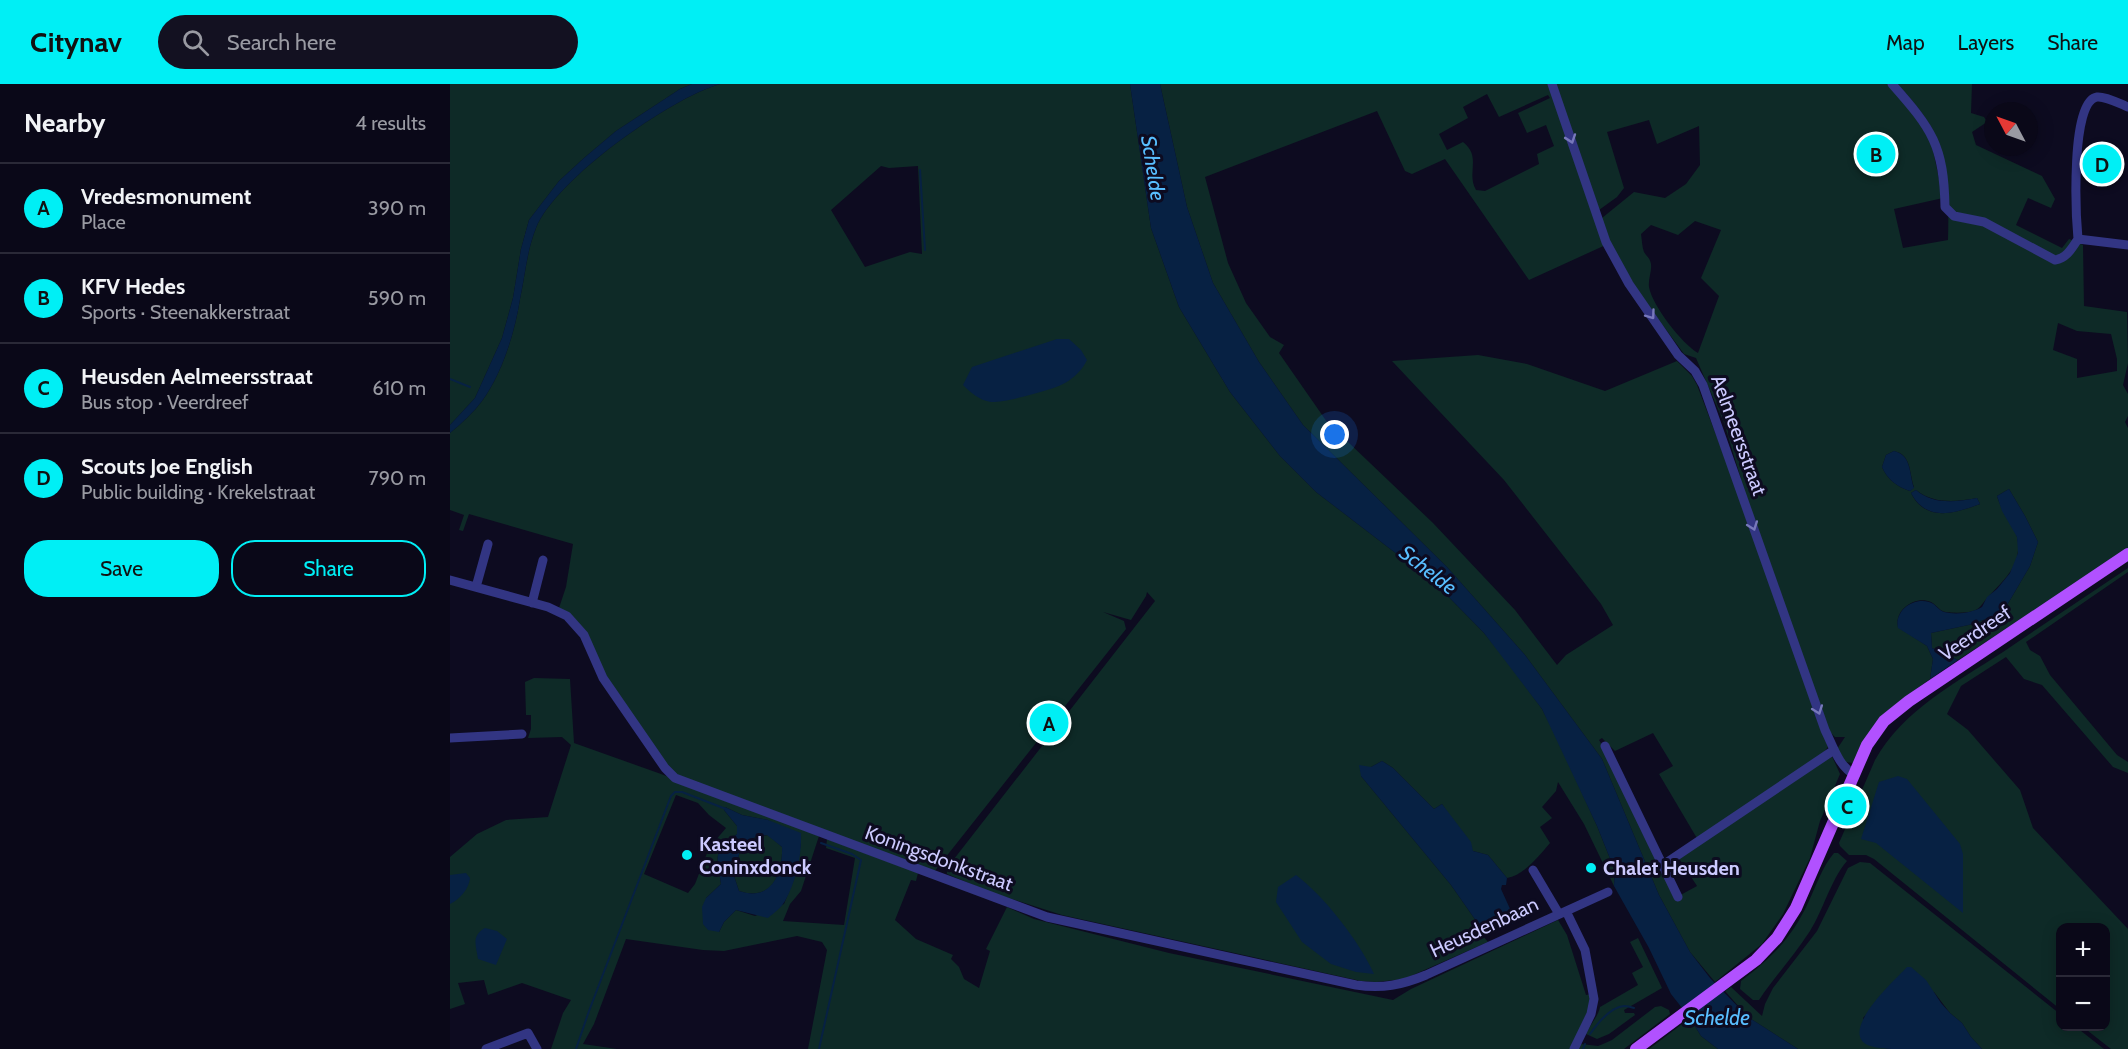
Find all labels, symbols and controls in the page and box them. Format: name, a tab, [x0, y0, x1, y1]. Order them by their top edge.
search box	[158, 15, 578, 69]
text: Citynav	[30, 25, 122, 59]
icon: search	[179, 26, 212, 59]
text: Search here	[227, 29, 336, 56]
text: Map	[1886, 30, 1925, 55]
text: Layers	[1958, 30, 2014, 55]
text: Share	[2047, 30, 2098, 55]
north arrow	[1984, 102, 2038, 156]
text: Nearby	[24, 107, 105, 139]
text: 4 results	[355, 111, 426, 135]
pin: B	[1856, 132, 1896, 176]
one-way arrow	[1564, 133, 1576, 144]
water label: Schelde	[1136, 134, 1171, 203]
pin: D	[2082, 142, 2122, 187]
text: Vredesmonument	[81, 183, 251, 210]
text: A	[37, 196, 50, 220]
text: 390 m	[368, 196, 426, 220]
text: Place	[81, 210, 126, 234]
text: KFV Hedes	[81, 273, 185, 300]
text: B	[37, 286, 50, 310]
text: 590 m	[368, 286, 426, 310]
text: Sports · Steenakkerstraat	[81, 300, 290, 324]
one-way arrow	[1644, 309, 1655, 320]
text: Heusden Aelmeersstraat	[81, 363, 313, 390]
street label: Aelmeersstraat	[1706, 371, 1772, 499]
text: C	[37, 376, 50, 400]
text: 610 m	[372, 376, 426, 400]
text: Bus stop · Veerdreef	[81, 390, 249, 414]
your location	[1320, 420, 1349, 449]
text: Scouts Joe English	[81, 453, 253, 480]
text: D	[36, 466, 51, 490]
text: 790 m	[369, 466, 426, 490]
text: Public building · Krekelstraat	[81, 480, 315, 504]
one-way arrow	[1745, 520, 1758, 531]
button: Save	[24, 540, 219, 597]
button: Share	[231, 540, 426, 597]
water label: Schelde	[1395, 540, 1462, 600]
street label: Veerdreef	[1934, 600, 2016, 666]
pin: A	[1030, 700, 1068, 746]
one-way arrow	[1810, 704, 1823, 715]
pin: C	[1828, 784, 1866, 828]
street label: Koningsdonkstraat	[862, 820, 1016, 896]
place label: Kasteel Coninxdonck	[699, 832, 812, 879]
marker: Kasteel Coninxdonck	[680, 848, 694, 862]
place label: Chalet Heusden	[1603, 856, 1740, 880]
marker: Chalet Heusden	[1584, 861, 1598, 875]
street label: Heusdenbaan	[1426, 891, 1542, 963]
map controls	[2056, 923, 2110, 1031]
button: +	[2056, 923, 2110, 977]
button: −	[2056, 977, 2110, 1031]
water label: Schelde	[1684, 1005, 1750, 1030]

